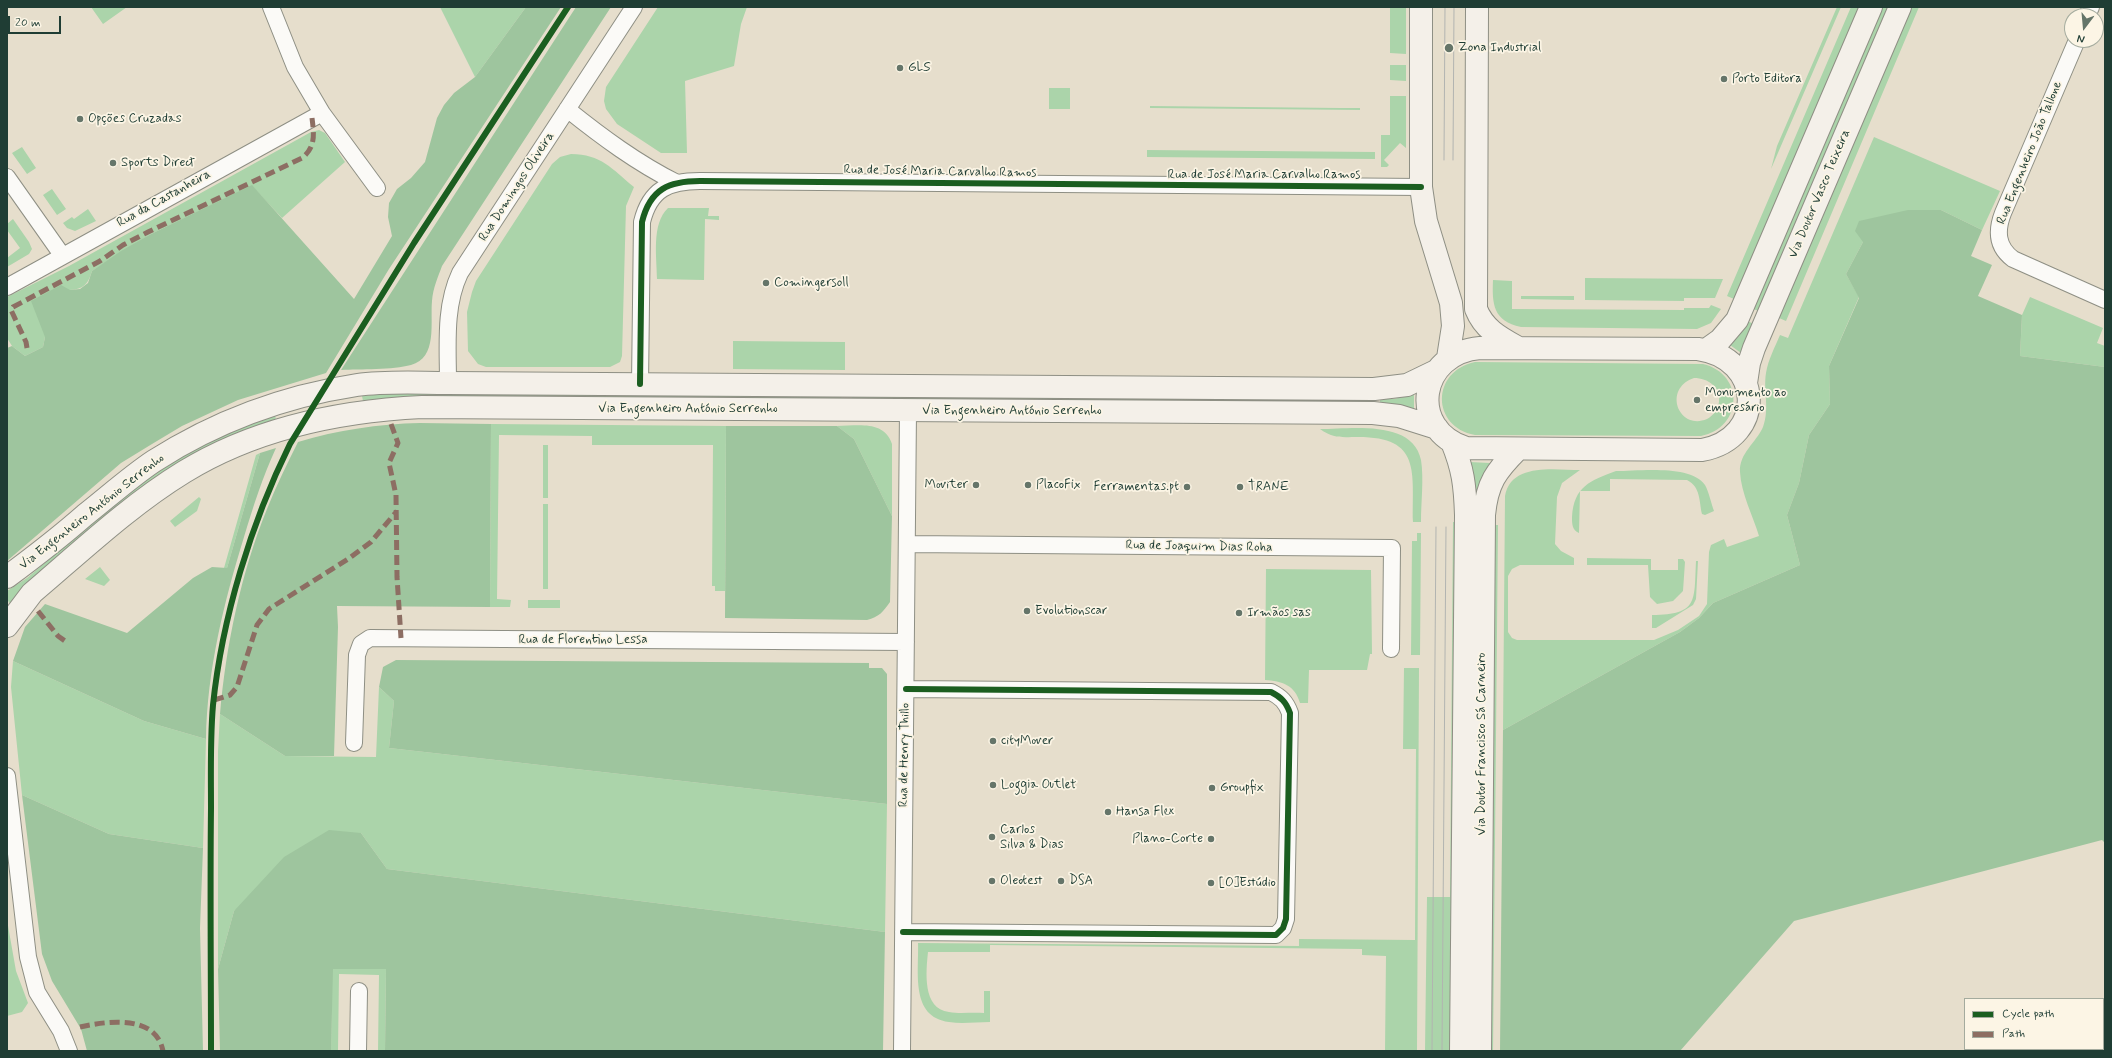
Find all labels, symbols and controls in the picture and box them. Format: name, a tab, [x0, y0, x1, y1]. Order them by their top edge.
scale bar	[10, 8, 63, 34]
north arrow	[2064, 8, 2104, 48]
text: 20 m	[15, 15, 41, 31]
text: N	[2076, 31, 2086, 46]
place label: Zona Industrial	[1458, 40, 1541, 56]
marker: Zona Industrial	[1443, 42, 1455, 54]
place label: GLS	[908, 60, 931, 76]
marker: GLS	[895, 63, 905, 73]
place label: Porto Editora	[1732, 71, 1802, 87]
marker: Porto Editora	[1719, 74, 1729, 84]
street label: Rua Engenheiro João Tallone	[1994, 79, 2066, 227]
place label: Opções Cruzadas	[88, 111, 181, 127]
marker: Opções Cruzadas	[75, 114, 85, 124]
street label: Via Doutor Vasco Teixeira	[1786, 127, 1854, 261]
street label: Rua Domingos Oliveira	[476, 130, 558, 244]
place label: Sports Direct	[121, 155, 195, 171]
marker: Sports Direct	[108, 158, 118, 168]
street label: Rua de José Maria Carvalho Ramos	[843, 163, 1037, 181]
street label: Rua da Castanheira	[114, 167, 214, 231]
street label: Rua de José Maria Carvalho Ramos	[1168, 167, 1360, 183]
place label: Comingersoll	[774, 275, 849, 291]
marker: Comingersoll	[761, 278, 771, 288]
place label: Monumento ao empresário	[1705, 385, 1786, 416]
marker: Monumento ao empresário	[1692, 395, 1702, 405]
street label: Via Engenheiro António Serrenho	[598, 401, 778, 417]
street label: Via Engenheiro António Serrenho	[922, 403, 1102, 419]
street label: Via Engenheiro António Serrenho	[16, 451, 168, 573]
place label: Moviter	[925, 477, 968, 493]
place label: PlacoFix	[1036, 477, 1080, 493]
place label: Ferramentas.pt	[1094, 479, 1179, 495]
place label: TRANE	[1248, 479, 1289, 495]
marker: Moviter	[971, 480, 981, 490]
marker: PlacoFix	[1023, 480, 1033, 490]
marker: Ferramentas.pt	[1182, 482, 1192, 492]
marker: TRANE	[1235, 482, 1245, 492]
street label: Rua de Joaquim Dias Roha	[1126, 538, 1272, 556]
place label: Evolutionscar	[1035, 603, 1107, 619]
place label: Irmãos sas	[1247, 605, 1311, 621]
marker: Evolutionscar	[1022, 606, 1032, 616]
marker: Irmãos sas	[1234, 608, 1244, 618]
street label: Rua de Florentino Lessa	[519, 632, 647, 648]
street label: Via Doutor Francisco Sá Carneiro	[1474, 653, 1490, 835]
street label: Rua de Henry Thillo	[896, 703, 914, 807]
place label: cityMover	[1001, 733, 1054, 749]
marker: cityMover	[988, 736, 998, 746]
place label: Loggia Outlet	[1001, 777, 1076, 793]
marker: Loggia Outlet	[988, 780, 998, 790]
place label: Groupfix	[1220, 780, 1264, 796]
marker: Groupfix	[1207, 783, 1217, 793]
place label: Hansa Flex	[1116, 804, 1174, 820]
marker: Hansa Flex	[1103, 807, 1113, 817]
place label: Carlos Silva & Dias	[1000, 822, 1064, 853]
place label: Plano-Corte	[1132, 831, 1203, 847]
marker: Carlos Silva & Dias	[987, 832, 997, 842]
marker: Plano-Corte	[1206, 834, 1216, 844]
place label: Oleotest	[1000, 873, 1043, 889]
place label: DSA	[1069, 873, 1093, 889]
place label: [O]Estúdio	[1219, 875, 1276, 891]
marker: Oleotest	[987, 876, 997, 886]
marker: DSA	[1056, 876, 1066, 886]
marker: [O]Estúdio	[1206, 878, 1216, 888]
legend	[1964, 998, 2104, 1050]
text: Cycle path	[2002, 1006, 2054, 1022]
text: Path	[2002, 1026, 2025, 1042]

